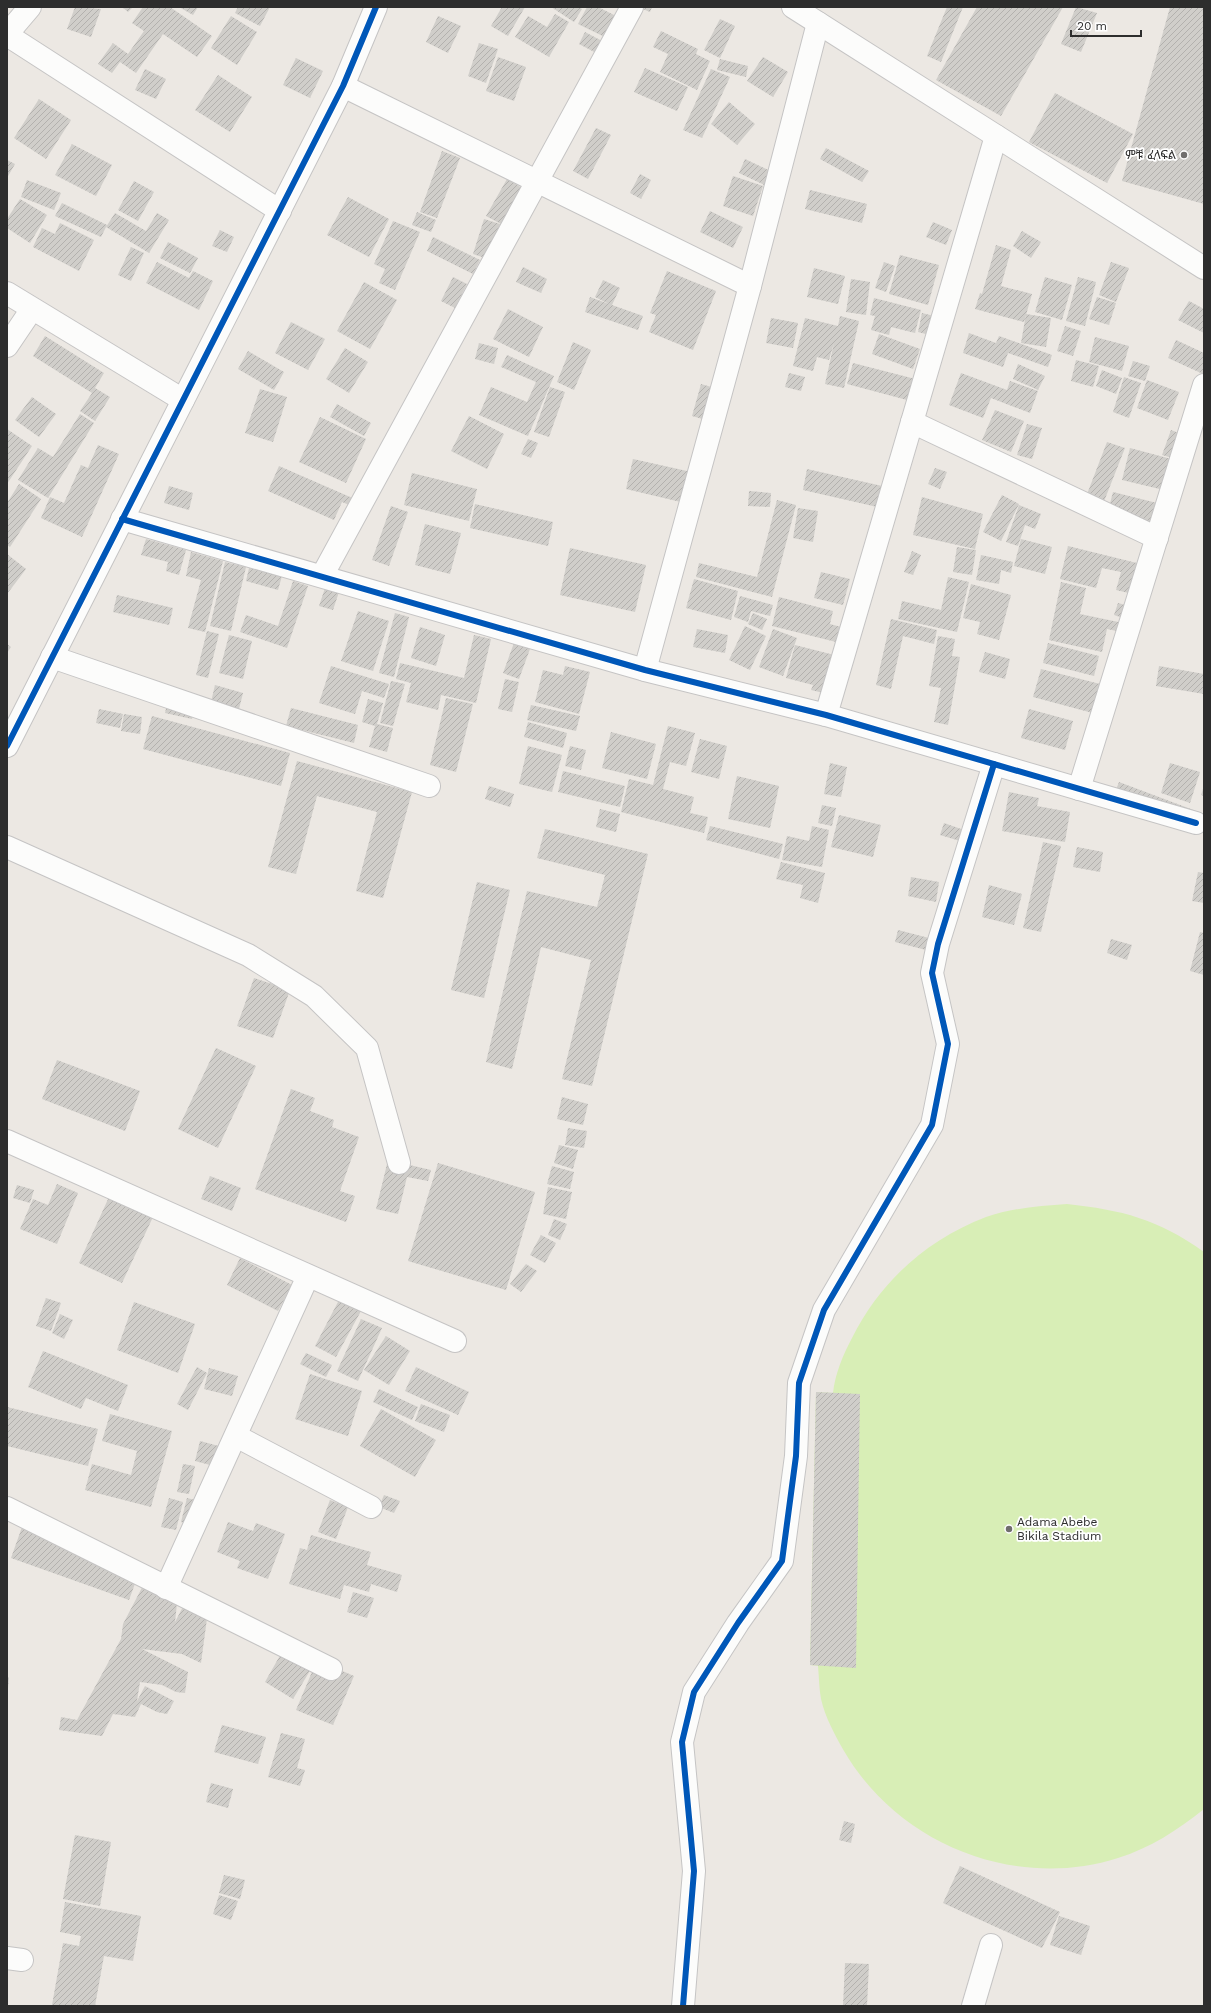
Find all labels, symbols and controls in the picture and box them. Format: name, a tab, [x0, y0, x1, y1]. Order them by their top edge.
scale bar	[1071, 12, 1141, 38]
text: 20 m	[1077, 19, 1107, 33]
place label: ምቹ ፈላፍል	[1125, 148, 1176, 162]
marker: ምቹ ፈላፍል	[1179, 150, 1189, 160]
place label: Adama Abebe Bikila Stadium	[1017, 1515, 1101, 1543]
marker: Adama Abebe Bikila Stadium	[1004, 1524, 1014, 1534]

